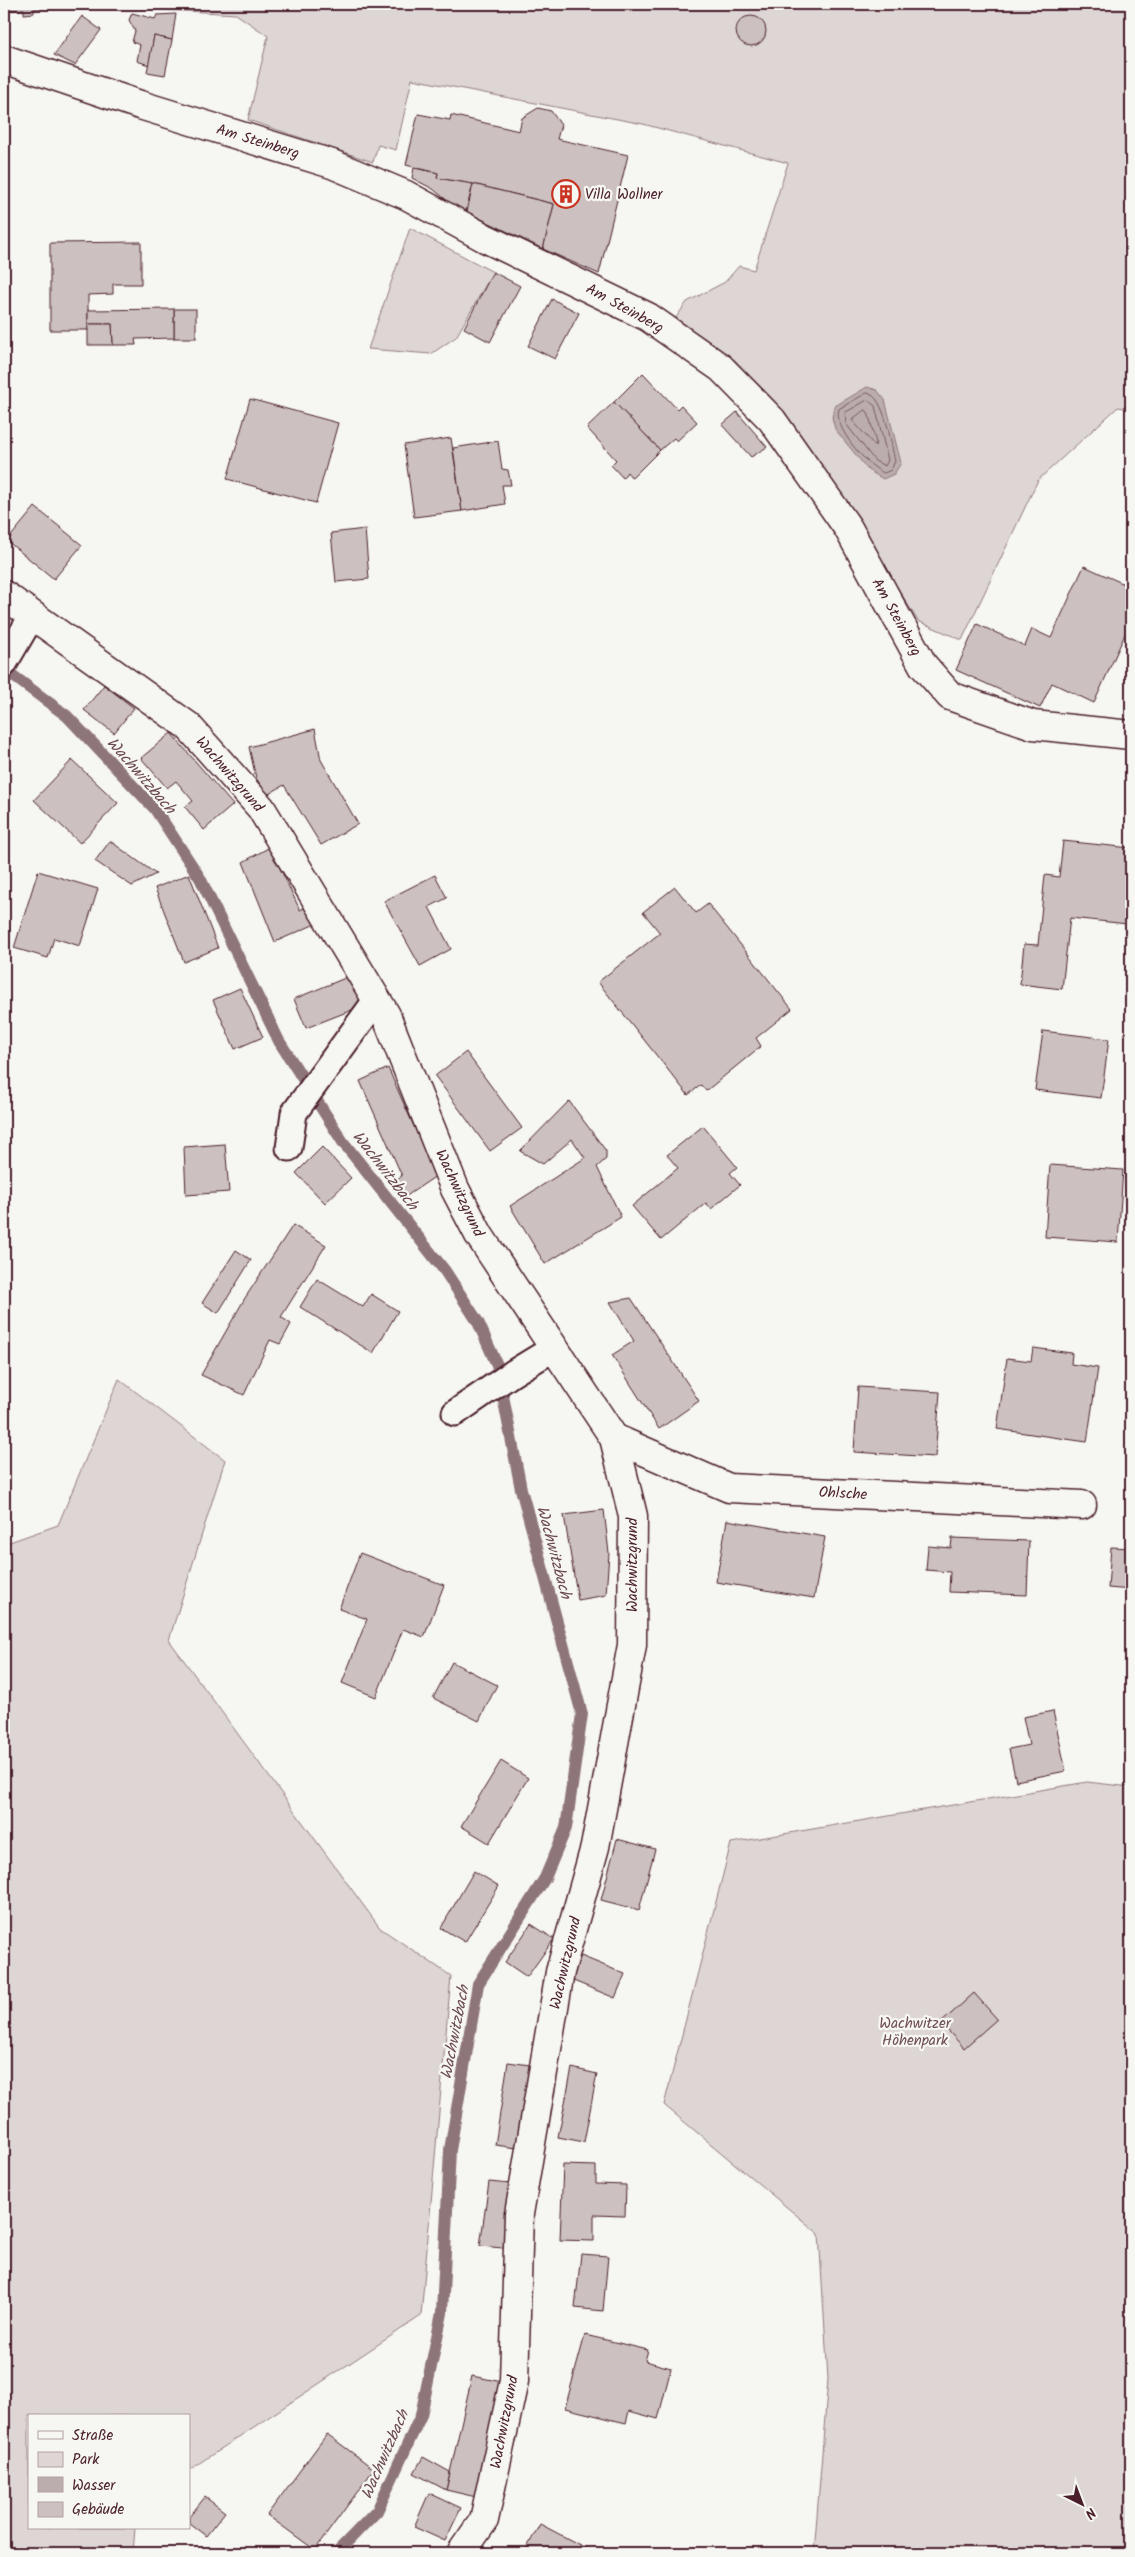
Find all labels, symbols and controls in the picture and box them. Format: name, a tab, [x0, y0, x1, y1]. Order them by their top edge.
street label: Am Steinberg	[213, 118, 302, 166]
building icon: Villa Wollner	[551, 179, 581, 209]
place label: Villa Wollner	[585, 183, 664, 207]
street label: Am Steinberg	[581, 278, 668, 340]
street label: Am Steinberg	[865, 574, 927, 661]
street label: Wachwitzgrund	[189, 731, 270, 819]
water label: Wachwitzbach	[100, 732, 182, 821]
water label: Wachwitzbach	[346, 1126, 425, 1217]
street label: Wachwitzgrund	[428, 1146, 490, 1242]
street label: Ohlsche	[818, 1481, 868, 1507]
water label: Wachwitzbach	[529, 1503, 578, 1603]
street label: Wachwitzgrund	[621, 1517, 645, 1612]
street label: Wachwitzgrund	[544, 1914, 588, 2012]
water label: Wachwitzbach	[434, 1982, 477, 2081]
park label: Wachwitzer Höhenpark	[879, 2012, 952, 2053]
street label: Wachwitzgrund	[484, 2373, 526, 2471]
water label: Wachwitzbach	[355, 2405, 417, 2503]
legend	[28, 2414, 190, 2530]
text: Straße	[72, 2424, 114, 2448]
text: Park	[72, 2448, 100, 2472]
text: Wasser	[72, 2474, 116, 2498]
north arrow	[1058, 2480, 1108, 2530]
text: Gebäude	[72, 2498, 125, 2522]
text: N	[1079, 2502, 1101, 2524]

